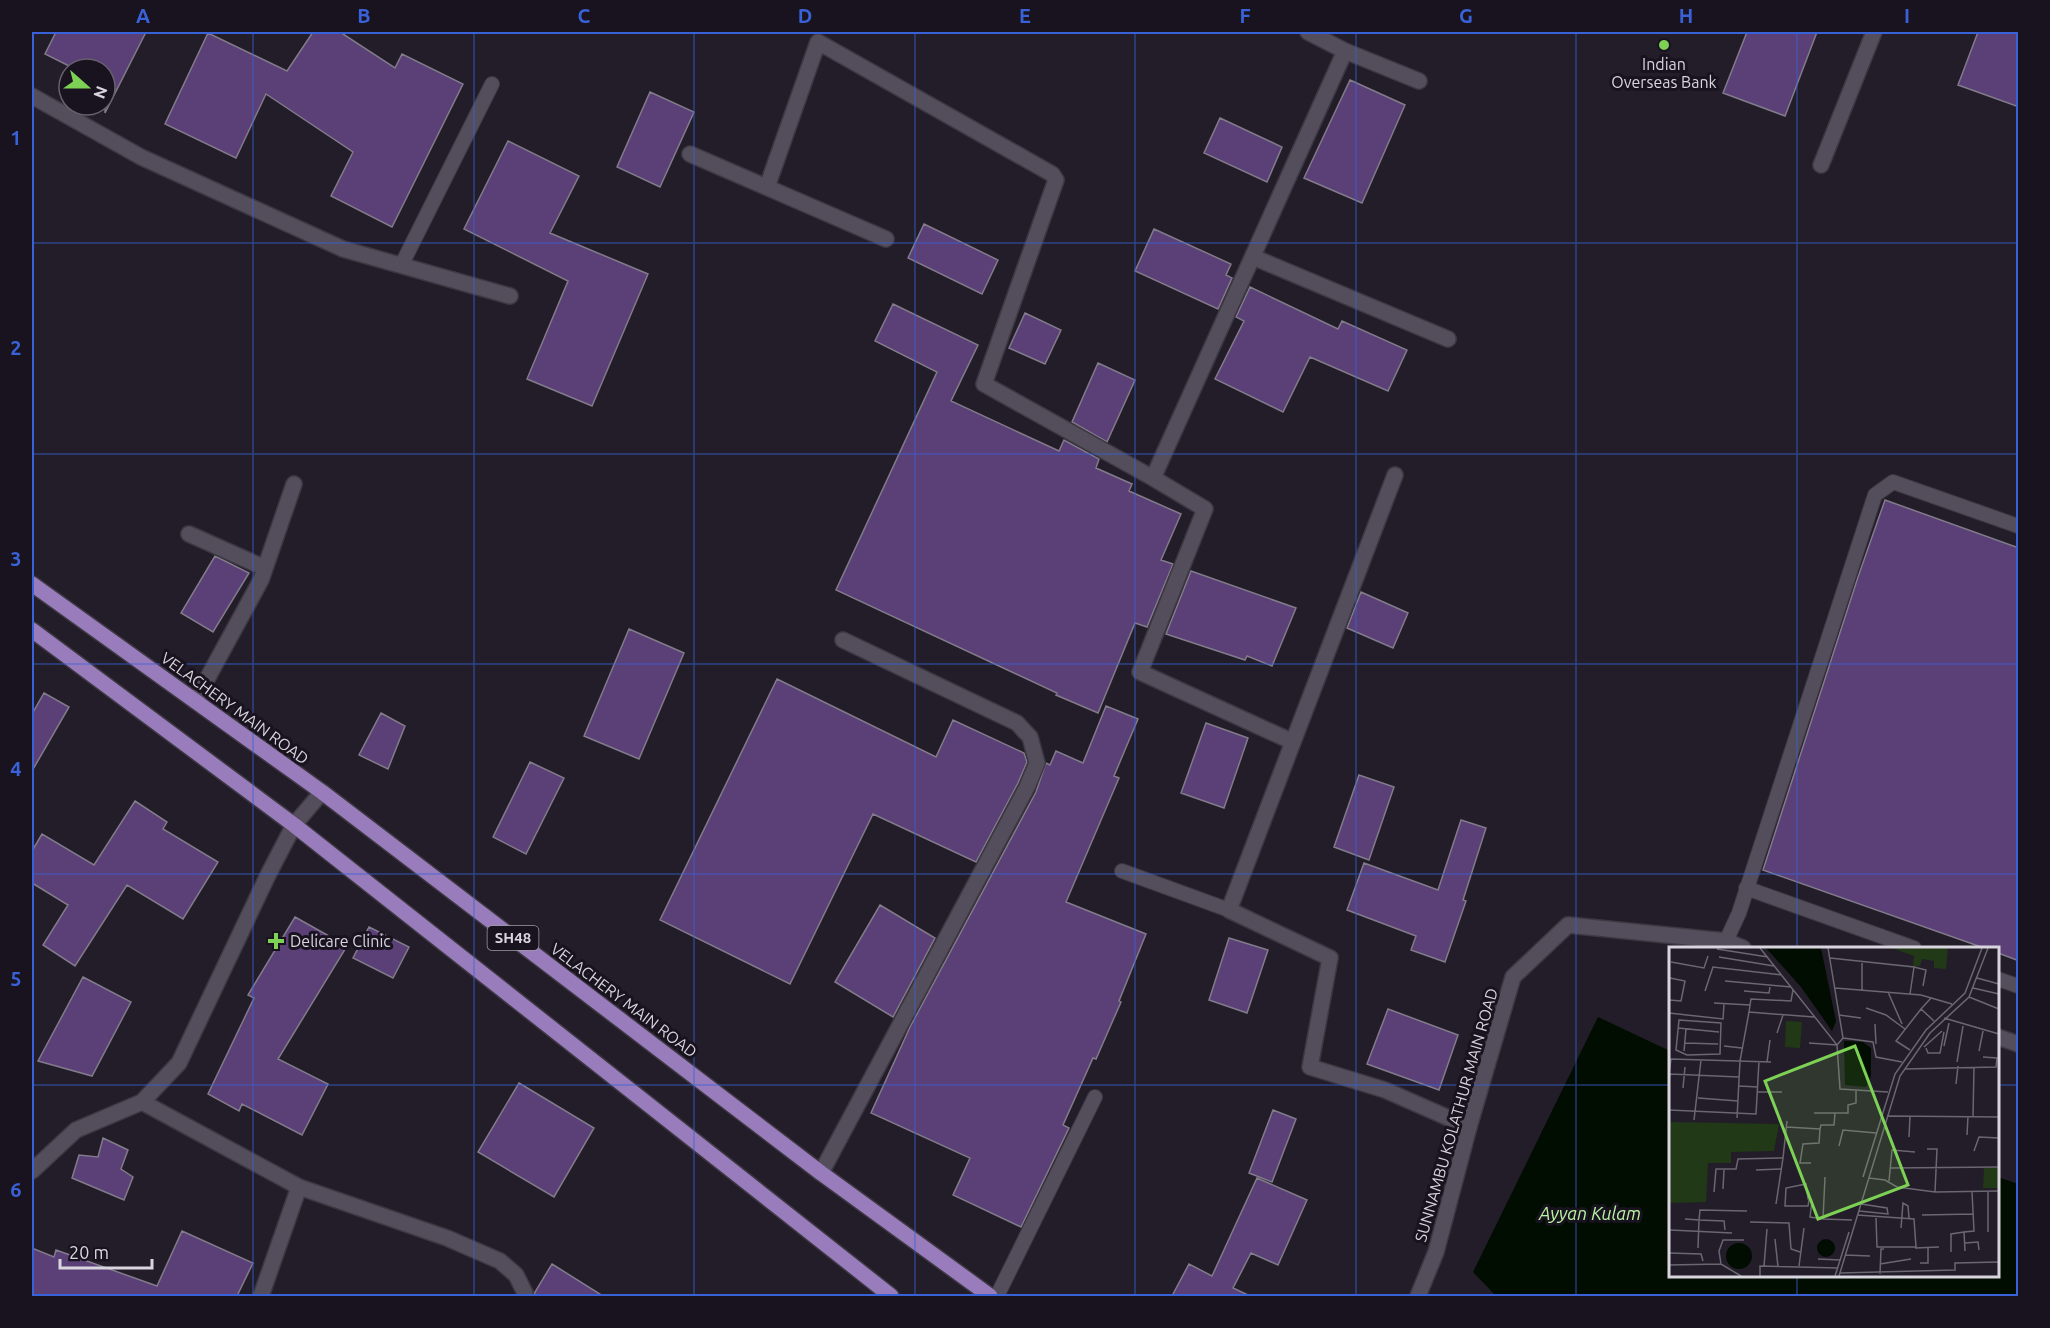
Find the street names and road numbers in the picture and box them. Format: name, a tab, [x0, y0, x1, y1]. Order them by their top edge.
street label: VELACHERY MAIN ROAD	[158, 648, 312, 768]
road number: SH48	[488, 926, 538, 950]
street label: VELACHERY MAIN ROAD	[547, 939, 701, 1061]
street label: SUNNAMBU KOLATHUR MAIN ROAD	[1411, 986, 1501, 1244]

